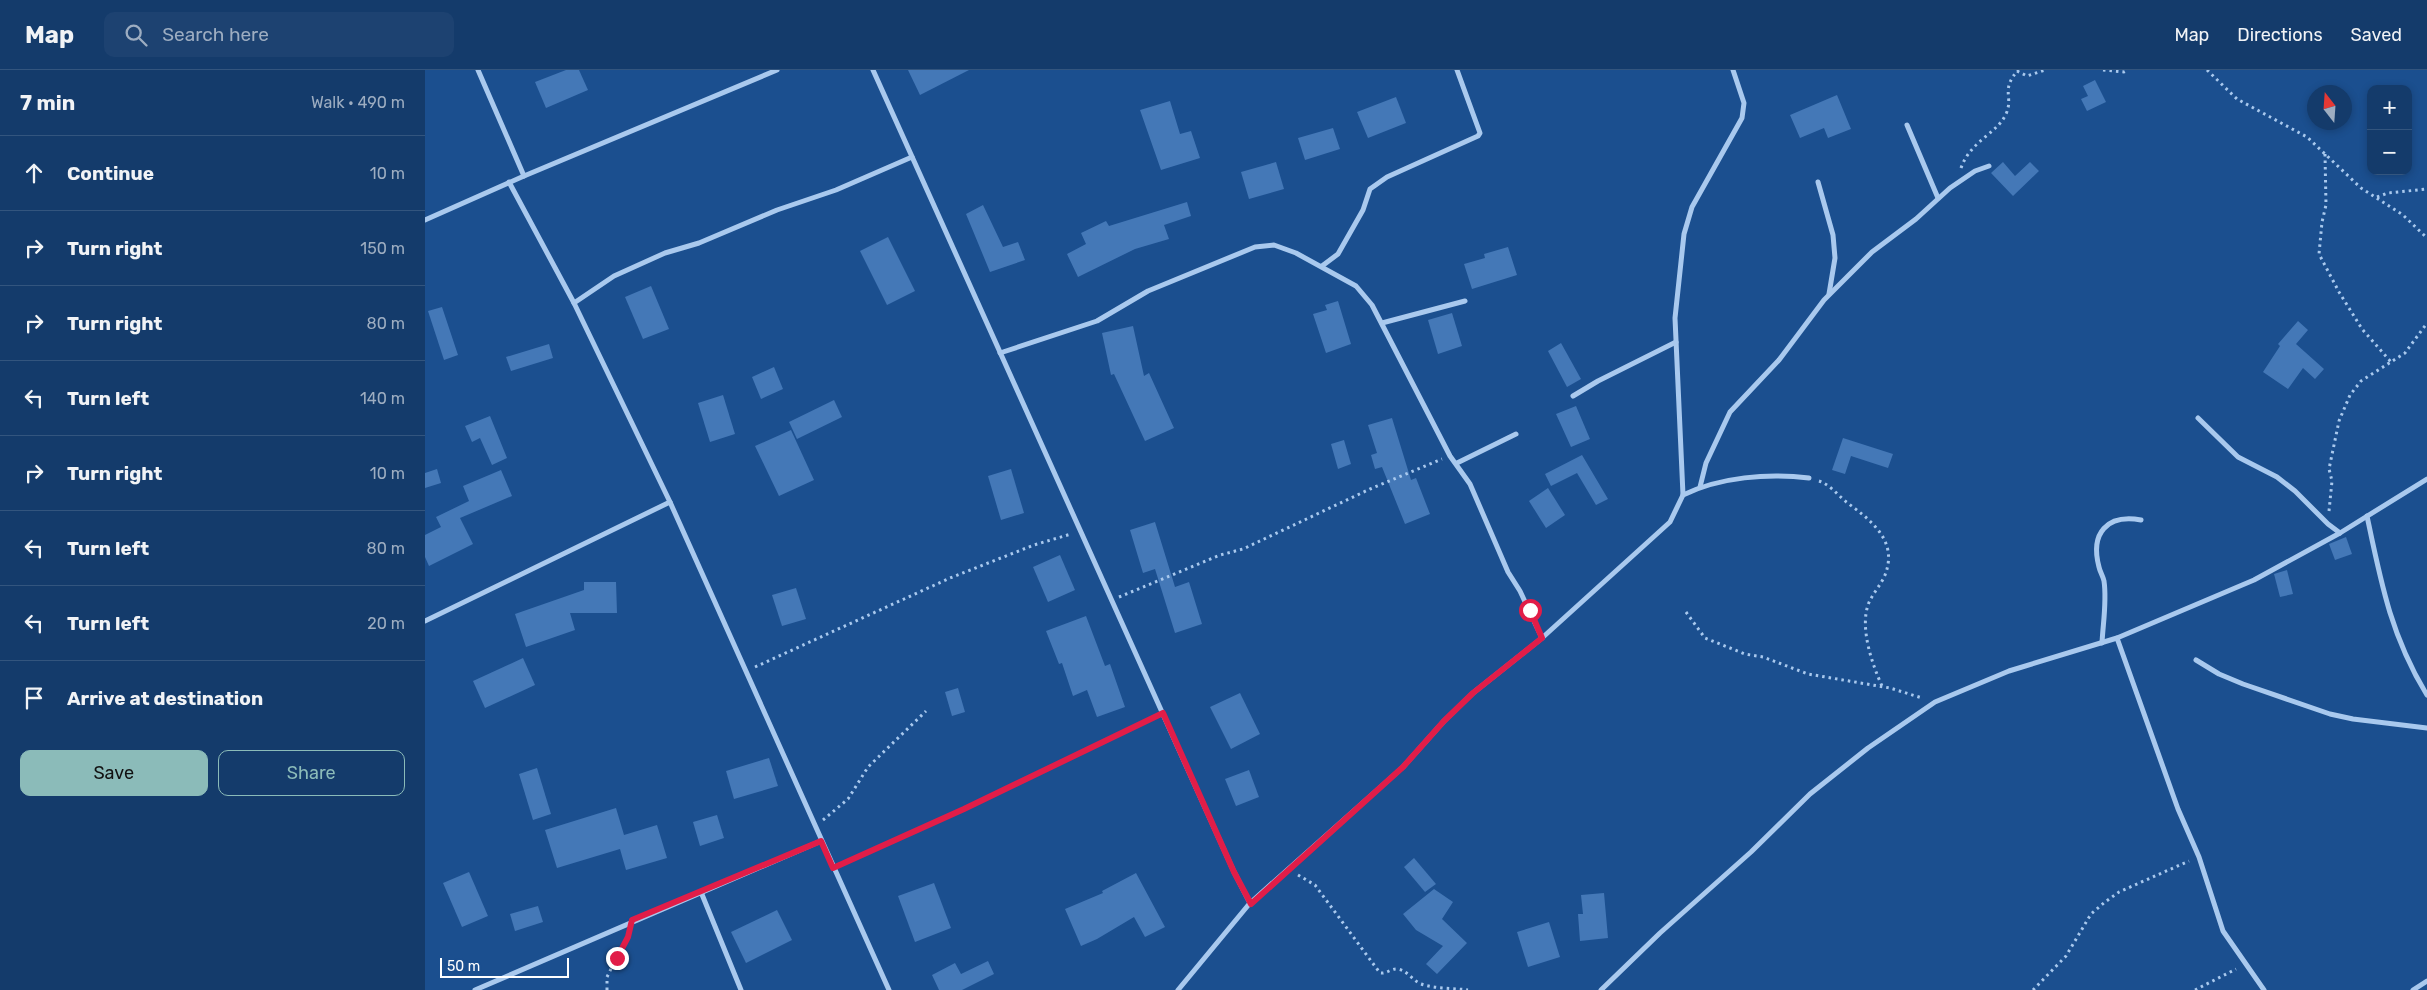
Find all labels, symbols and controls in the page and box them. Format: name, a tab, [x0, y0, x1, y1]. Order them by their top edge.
search box	[104, 12, 454, 57]
text: Map	[25, 21, 74, 49]
icon: search	[122, 21, 150, 49]
text: Search here	[162, 23, 269, 46]
text: Map	[2174, 24, 2209, 46]
text: Directions	[2237, 24, 2323, 46]
text: Saved	[2351, 24, 2402, 46]
north arrow	[2307, 85, 2352, 130]
map controls	[2367, 85, 2412, 175]
button: +	[2367, 85, 2412, 130]
text: 7 min	[20, 90, 75, 115]
text: Walk · 490 m	[311, 93, 405, 112]
button: −	[2367, 130, 2412, 175]
icon: ahead	[20, 159, 48, 187]
text: Continue	[67, 162, 154, 185]
text: 10 m	[370, 164, 405, 183]
icon: right	[20, 234, 48, 262]
text: Turn right	[67, 237, 162, 260]
text: 150 m	[360, 239, 405, 258]
icon: right	[20, 309, 48, 337]
text: Turn right	[67, 312, 162, 335]
text: 80 m	[367, 314, 405, 333]
icon: left	[20, 384, 48, 412]
text: Turn left	[67, 387, 149, 410]
text: 140 m	[360, 389, 405, 408]
icon: right	[20, 459, 48, 487]
text: Turn right	[67, 462, 162, 485]
text: 10 m	[370, 464, 405, 483]
icon: left	[20, 534, 48, 562]
text: Turn left	[67, 537, 149, 560]
text: 80 m	[367, 539, 405, 558]
route start	[1519, 599, 1542, 622]
icon: left	[20, 609, 48, 637]
text: Turn left	[67, 612, 149, 635]
text: 20 m	[367, 614, 405, 633]
icon: arrive	[20, 684, 48, 712]
text: Arrive at destination	[67, 687, 263, 710]
button: Save	[20, 750, 208, 796]
button: Share	[218, 750, 405, 796]
route end	[606, 947, 629, 970]
scale bar	[440, 955, 569, 978]
text: 50 m	[447, 958, 480, 975]

